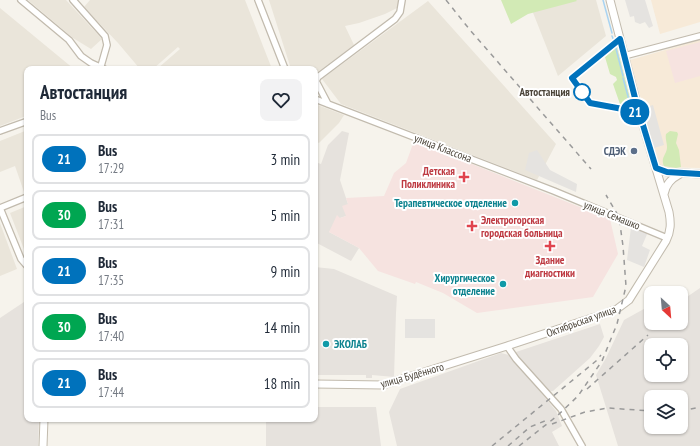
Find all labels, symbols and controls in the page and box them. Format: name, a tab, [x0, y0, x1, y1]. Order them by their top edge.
button: heart	[260, 79, 302, 121]
text: Автостанция	[40, 80, 127, 104]
marker: Автостанция	[573, 83, 591, 101]
place label: Автостанция	[518, 85, 570, 99]
line badge: 21	[617, 99, 653, 125]
text: 21	[628, 103, 642, 121]
text: Bus	[40, 107, 56, 124]
street label: улица Классона	[412, 131, 474, 165]
text: Bus	[98, 141, 117, 160]
place label: СДЭК	[604, 144, 626, 158]
marker: СДЭК	[629, 146, 639, 156]
text: 21	[57, 150, 71, 168]
text: 3 min	[270, 150, 300, 169]
text: 17:29	[98, 160, 124, 177]
place label: Детская Поликлиника	[401, 164, 455, 191]
marker: Детская Поликлиника	[458, 171, 470, 183]
place label: Терапевтическое отделение	[394, 196, 507, 210]
text: Bus	[98, 197, 117, 216]
street label: улица Семашко	[582, 197, 643, 233]
marker: Терапевтическое отделение	[510, 198, 520, 208]
text: 30	[57, 206, 71, 224]
text: 5 min	[270, 206, 300, 225]
place label: Электрогорская городская больница	[481, 213, 563, 240]
text: 17:31	[98, 216, 124, 233]
marker: Электрогорская городская больница	[466, 220, 478, 232]
marker: Здание диагностики	[544, 240, 556, 252]
text: Bus	[98, 253, 117, 272]
place label: Здание диагностики	[524, 253, 575, 280]
text: 21	[57, 262, 71, 280]
text: 9 min	[270, 262, 300, 281]
place label: Хирургическое отделение	[435, 271, 495, 298]
text: 17:35	[98, 272, 124, 289]
marker: Хирургическое отделение	[498, 279, 508, 289]
north arrow	[644, 286, 688, 330]
map controls	[644, 286, 688, 434]
street label: Октябрьская улица	[544, 302, 618, 340]
text: Bus	[98, 309, 117, 328]
text: 30	[57, 318, 71, 336]
text: 14 min	[264, 318, 300, 337]
text: 17:40	[98, 328, 124, 345]
place label: ЭКОЛАБ	[334, 337, 367, 351]
button: locate	[644, 338, 688, 382]
marker: ЭКОЛАБ	[321, 339, 331, 349]
street label: улица Будённого	[379, 359, 446, 391]
text: Bus	[98, 365, 117, 384]
text: 21	[57, 374, 71, 392]
text: 18 min	[264, 374, 300, 393]
text: 17:44	[98, 384, 124, 401]
button: layers	[644, 390, 688, 434]

